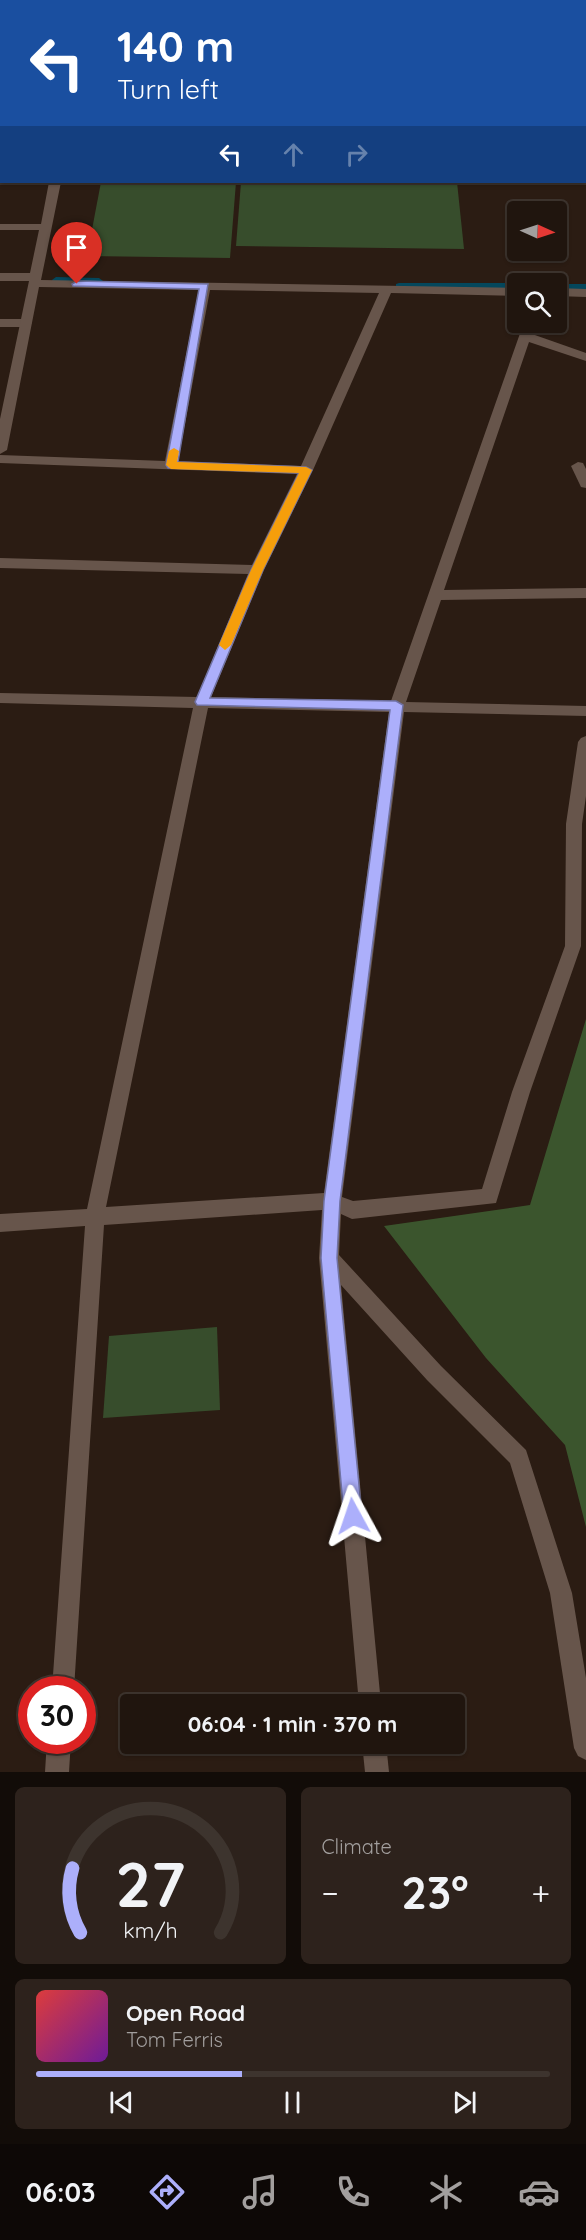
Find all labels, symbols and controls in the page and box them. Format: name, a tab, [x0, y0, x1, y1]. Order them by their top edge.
text: 140 m	[117, 20, 234, 73]
icon: left	[18, 24, 96, 102]
text: Turn left	[117, 72, 219, 106]
icon: left	[214, 138, 247, 171]
icon: ahead	[277, 138, 310, 171]
icon: right	[340, 138, 373, 171]
north arrow	[507, 201, 567, 261]
map controls	[507, 201, 567, 333]
pin	[51, 222, 102, 284]
icon: arrive	[60, 231, 93, 264]
button: search	[507, 273, 567, 333]
position arrow	[321, 1484, 385, 1548]
speed limit sign: 30	[18, 1676, 96, 1754]
text: 06:04 · 1 min · 370 m	[188, 1710, 397, 1738]
text: Climate	[322, 1834, 392, 1859]
text: 27	[115, 1845, 185, 1923]
text: 23°	[401, 1864, 469, 1920]
text: −	[322, 1872, 339, 1913]
text: +	[531, 1872, 550, 1913]
text: km/h	[123, 1917, 177, 1943]
text: Open Road	[126, 1999, 245, 2027]
text: Tom Ferris	[126, 2027, 223, 2052]
icon: previous	[105, 2086, 138, 2119]
icon: pause	[276, 2086, 309, 2119]
icon: next	[448, 2086, 481, 2119]
icon: directions	[146, 2171, 188, 2213]
icon: music	[239, 2171, 281, 2213]
icon: phone	[332, 2171, 374, 2213]
icon: climate	[425, 2171, 467, 2213]
icon: car	[518, 2171, 560, 2213]
text: 06:03	[26, 2175, 95, 2209]

